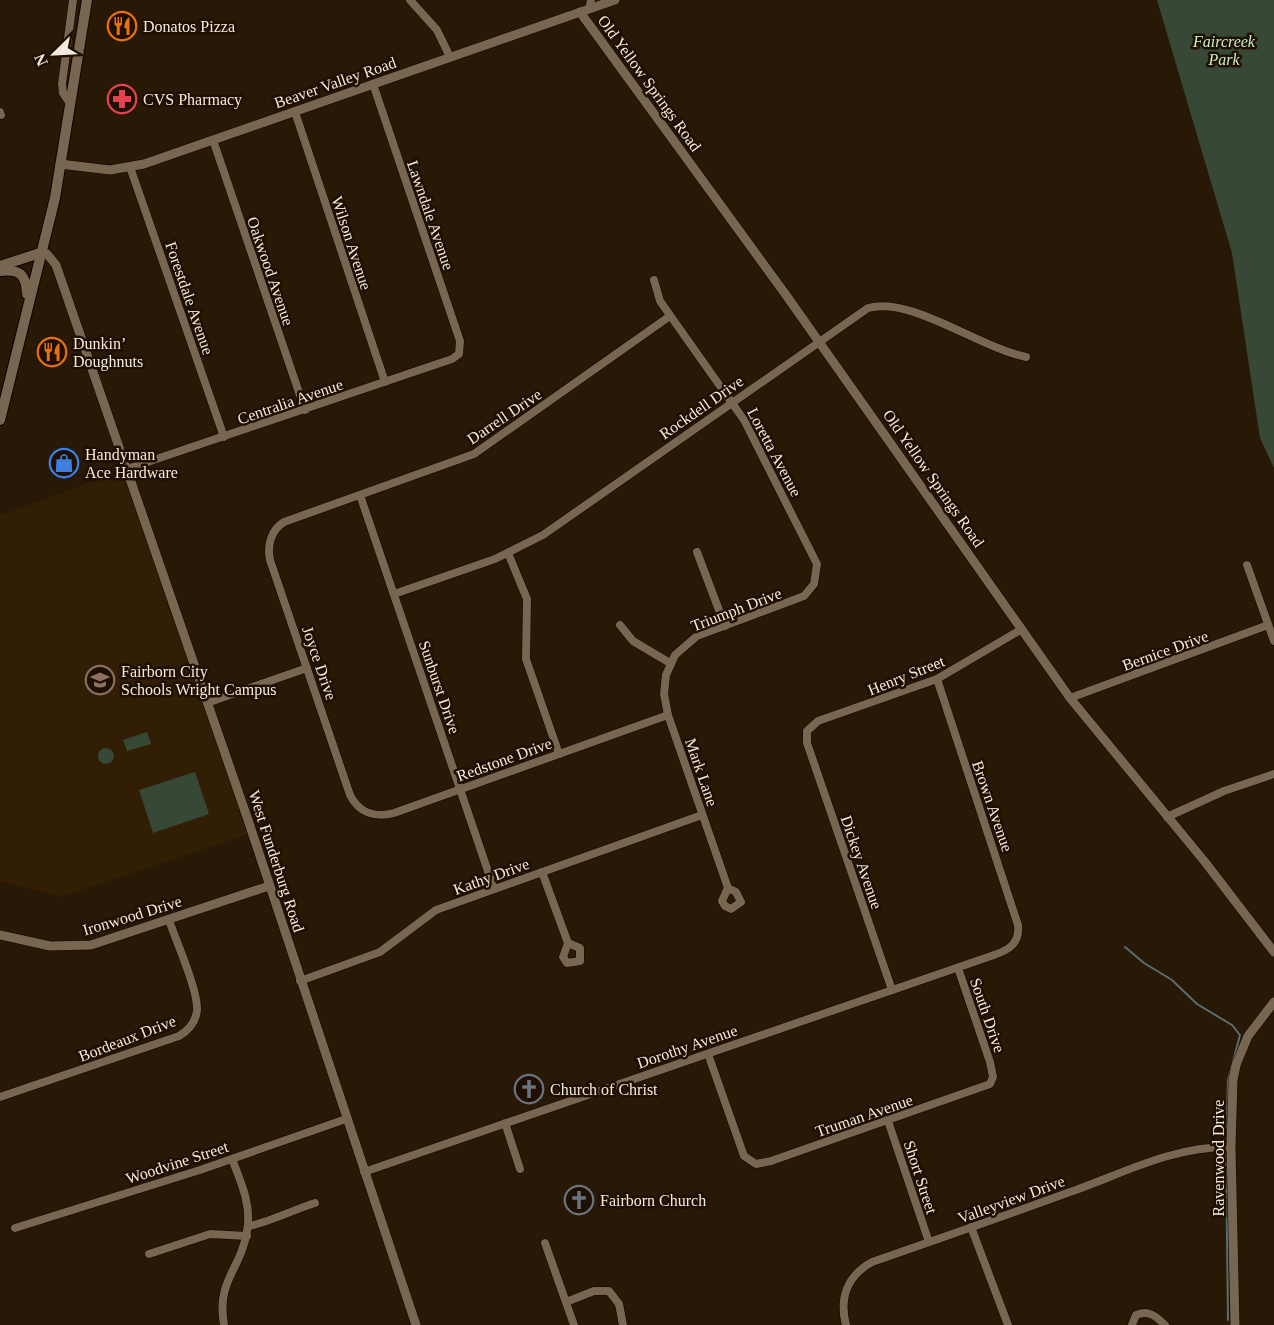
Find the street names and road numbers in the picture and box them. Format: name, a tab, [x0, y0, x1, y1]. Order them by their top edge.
street label: Old Yellow Springs Road	[594, 12, 705, 155]
street label: Beaver Valley Road	[272, 54, 399, 112]
street label: Lawndale Avenue	[404, 158, 457, 272]
street label: Wilson Avenue	[328, 194, 375, 292]
street label: Oakwood Avenue	[244, 215, 297, 328]
street label: Forestdale Avenue	[162, 239, 217, 357]
street label: Rockdell Drive	[656, 372, 746, 443]
street label: Centralia Avenue	[235, 375, 345, 427]
street label: Darrell Drive	[464, 385, 545, 447]
street label: Loretta Avenue	[744, 405, 805, 499]
street label: Old Yellow Springs Road	[879, 406, 987, 551]
street label: Triumph Drive	[688, 584, 784, 636]
street label: Joyce Drive	[298, 624, 340, 703]
street label: Bernice Drive	[1120, 627, 1210, 674]
street label: Sunburst Drive	[416, 638, 463, 736]
street label: Henry Street	[865, 652, 948, 700]
street label: Redstone Drive	[454, 734, 554, 785]
street label: Mark Lane	[682, 736, 721, 808]
street label: Brown Avenue	[969, 758, 1016, 854]
street label: West Funderburg Road	[245, 788, 307, 934]
street label: Dickey Avenue	[837, 813, 885, 912]
street label: Kathy Drive	[451, 855, 532, 899]
street label: Ironwood Drive	[81, 892, 184, 939]
street label: South Drive	[967, 976, 1008, 1055]
street label: Bordeaux Drive	[76, 1012, 178, 1065]
street label: Dorothy Avenue	[635, 1021, 740, 1073]
street label: Truman Avenue	[813, 1091, 915, 1140]
street label: Ravenwood Drive	[1210, 1100, 1227, 1216]
street label: Woodvine Street	[124, 1138, 231, 1187]
street label: Short Street	[901, 1138, 941, 1216]
street label: Valleyview Drive	[955, 1172, 1067, 1228]

